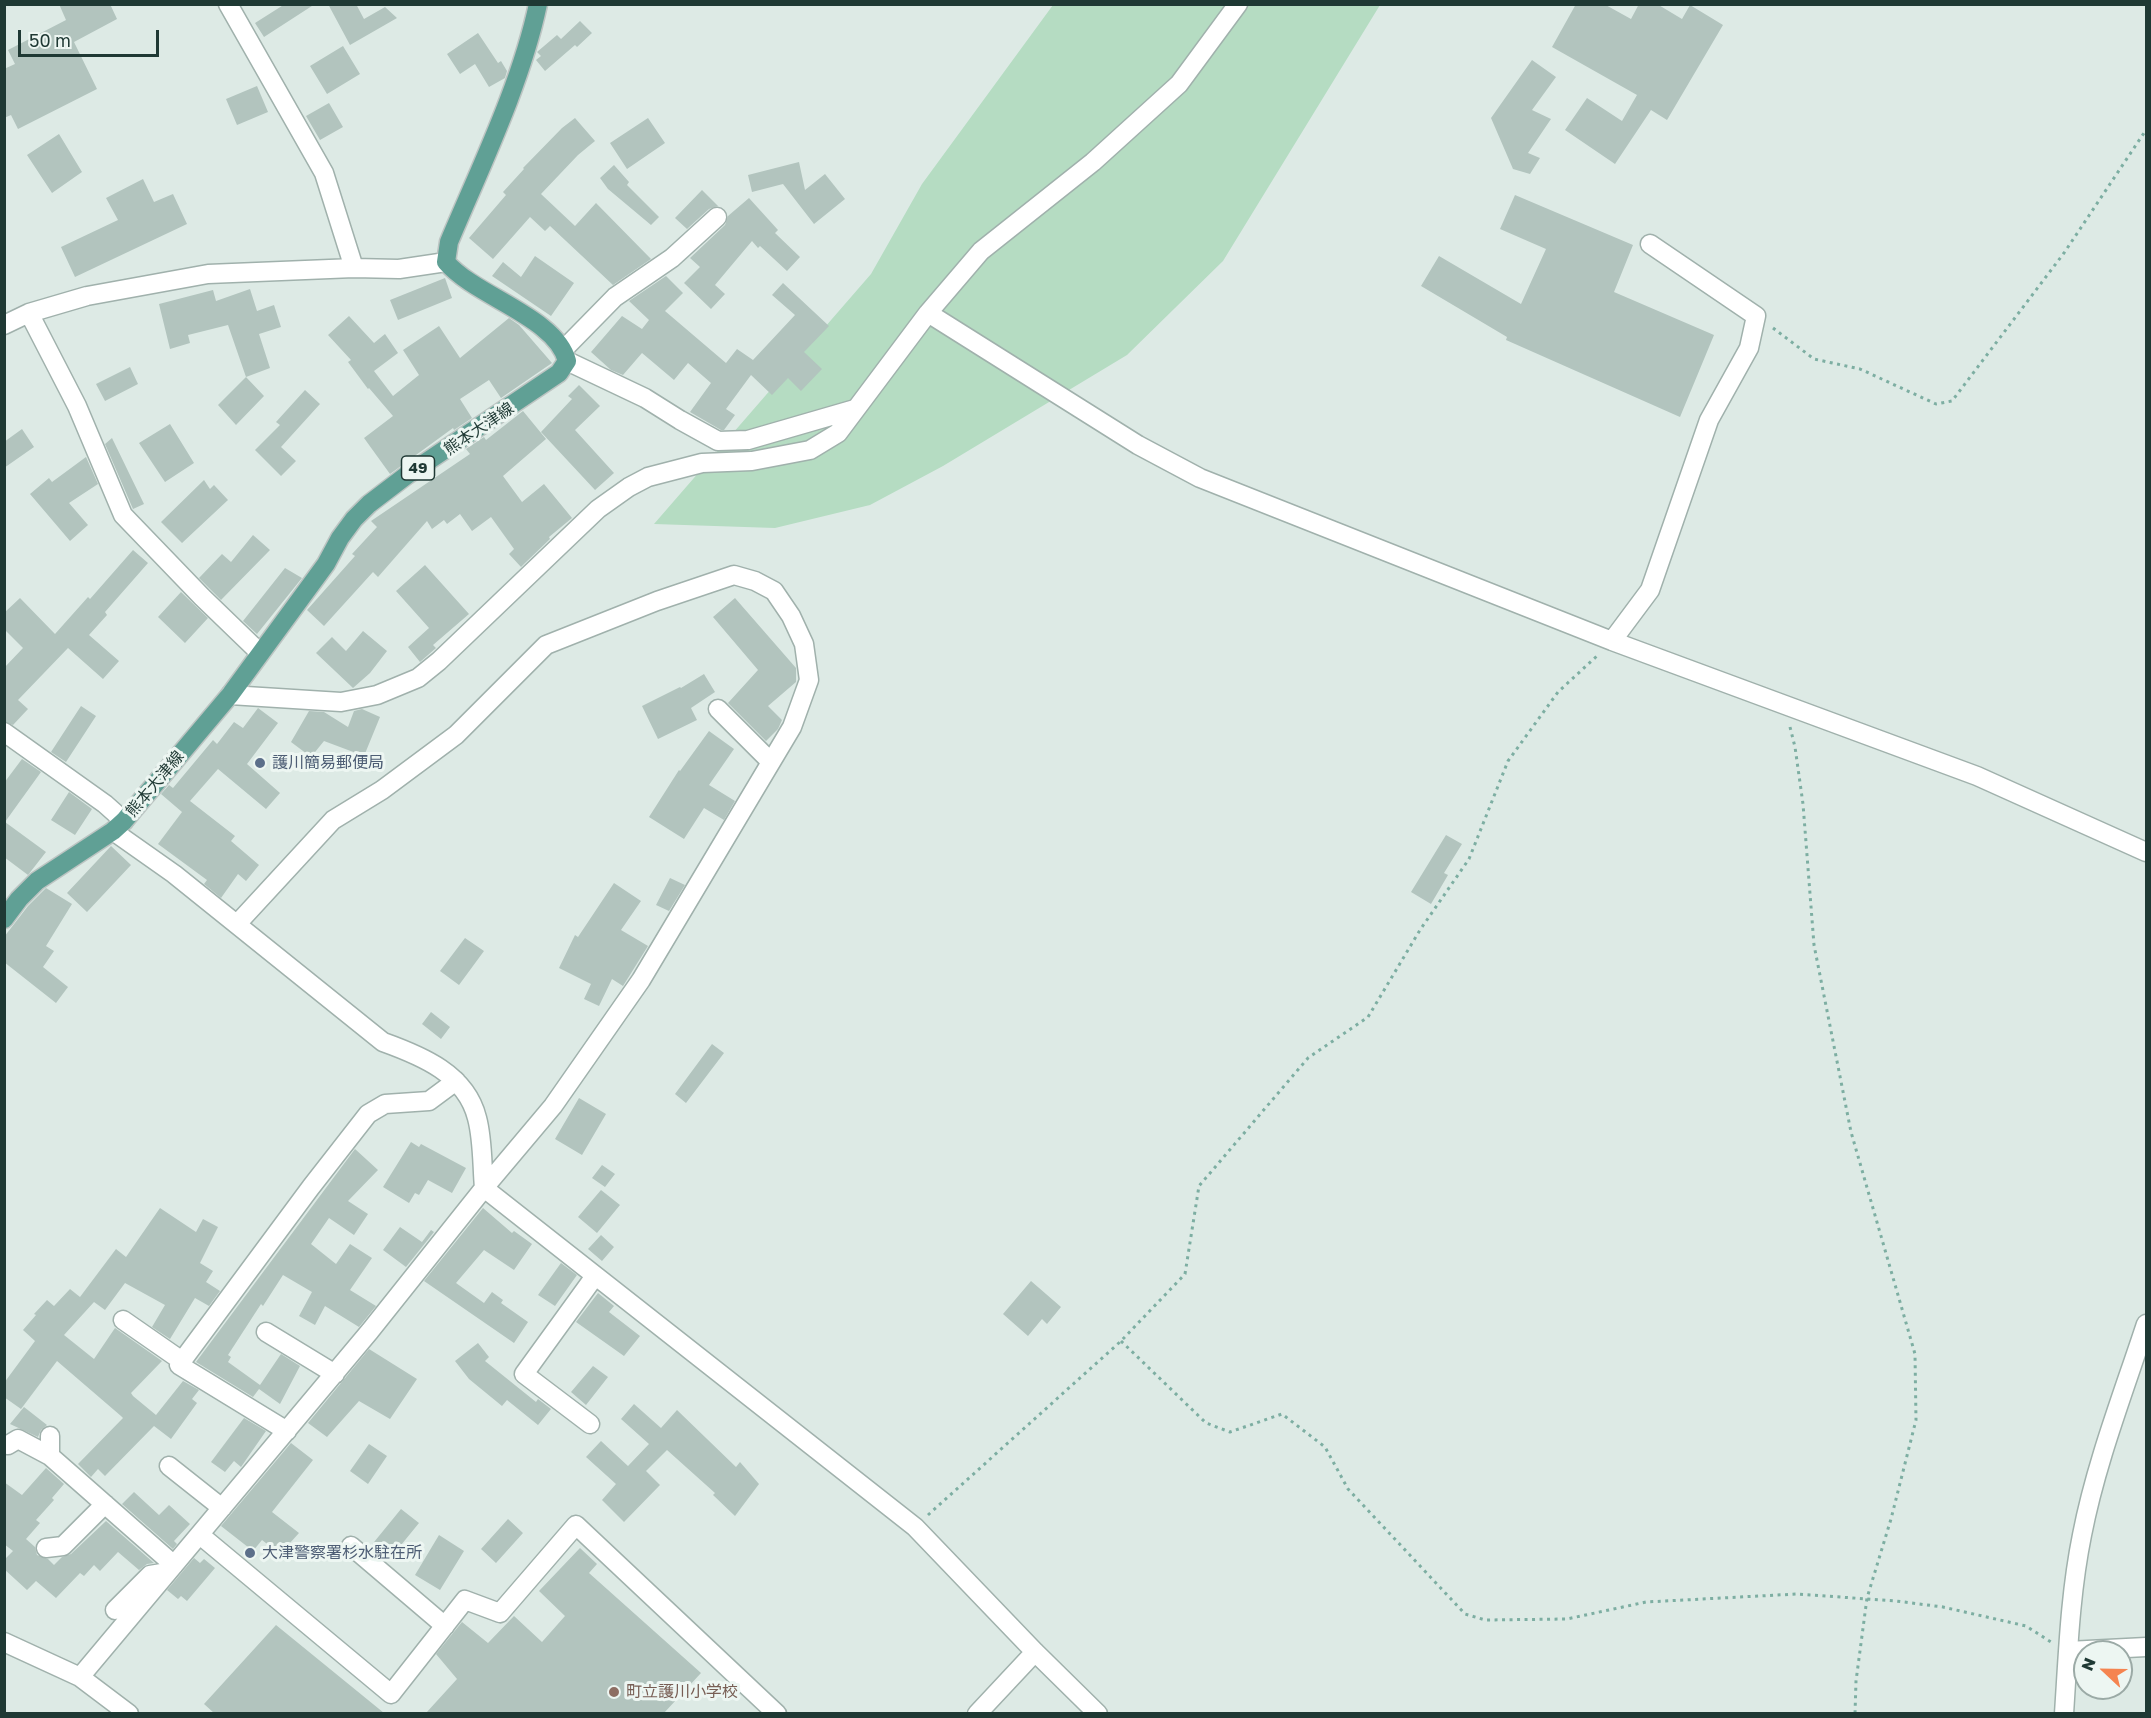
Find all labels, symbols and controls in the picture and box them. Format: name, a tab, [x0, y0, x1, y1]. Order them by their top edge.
scale bar	[21, 18, 162, 56]
text: 50 m	[29, 29, 71, 51]
street label: 熊本大津線	[440, 399, 518, 459]
road number: 49	[402, 456, 434, 480]
street label: 熊本大津線	[122, 747, 188, 821]
place label: 護川簡易郵便局	[272, 753, 384, 773]
marker: 護川簡易郵便局	[253, 756, 267, 770]
place label: 大津警察署杉水駐在所	[262, 1543, 422, 1563]
marker: 大津警察署杉水駐在所	[243, 1546, 257, 1560]
north arrow	[2073, 1640, 2133, 1700]
text: N	[2077, 1655, 2100, 1673]
place label: 町立護川小学校	[626, 1682, 738, 1702]
marker: 町立護川小学校	[607, 1685, 621, 1699]

